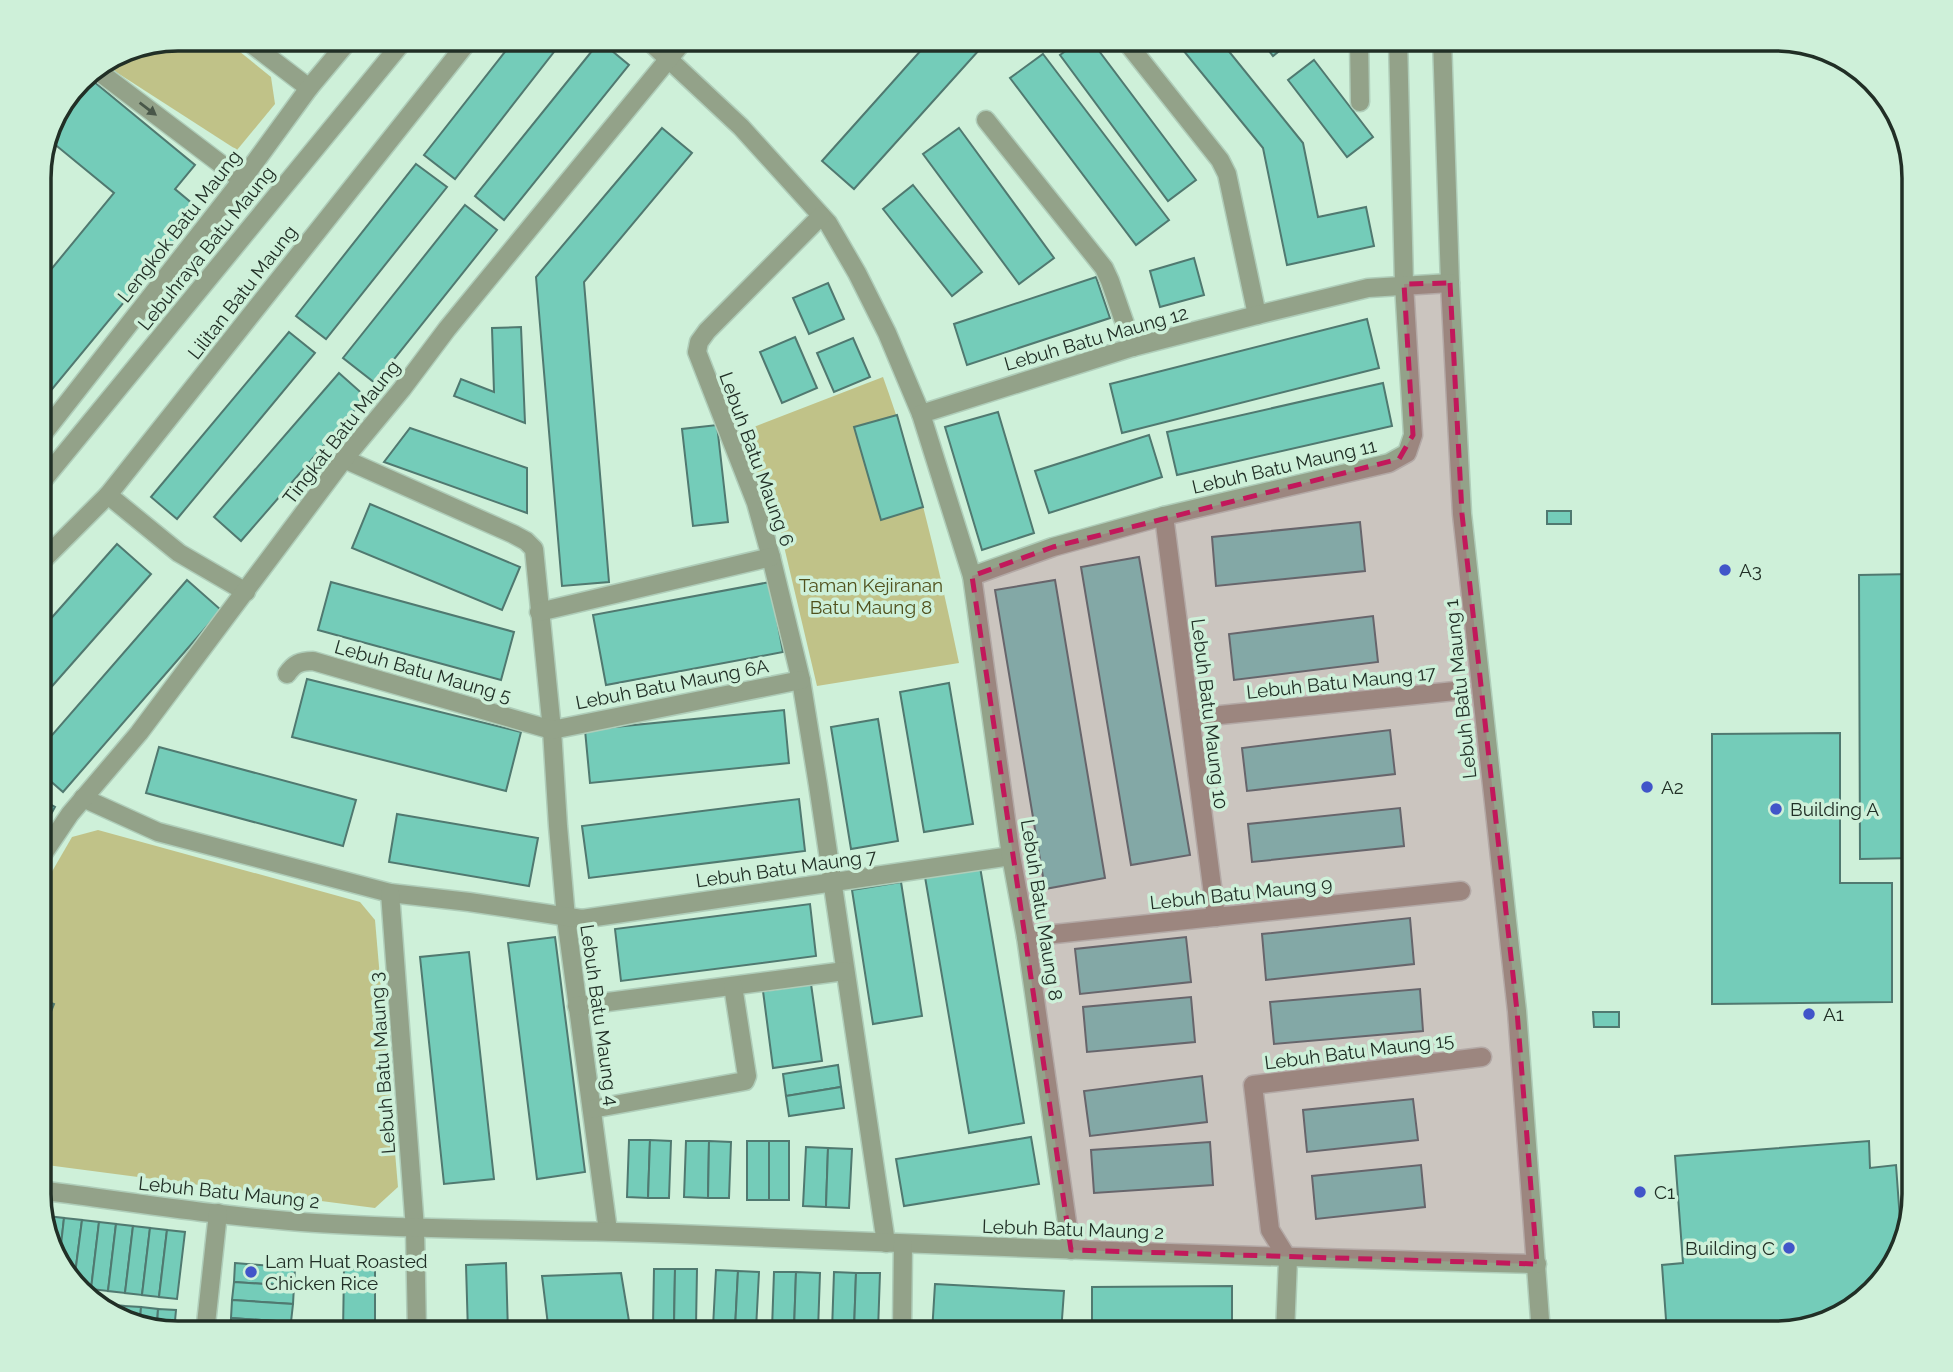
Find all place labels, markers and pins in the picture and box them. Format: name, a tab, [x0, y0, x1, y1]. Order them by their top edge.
place label: A3	[1739, 559, 1762, 581]
marker: A3	[1717, 562, 1733, 578]
place label: A2	[1661, 776, 1684, 798]
marker: A2	[1639, 779, 1655, 795]
place label: Building A	[1790, 798, 1879, 820]
marker: Building A	[1768, 801, 1784, 817]
place label: A1	[1823, 1003, 1844, 1025]
marker: A1	[1801, 1006, 1817, 1022]
place label: C1	[1654, 1181, 1675, 1203]
marker: C1	[1632, 1184, 1648, 1200]
place label: Building C	[1685, 1237, 1775, 1259]
marker: Building C	[1781, 1240, 1797, 1256]
place label: Lam Huat Roasted Chicken Rice	[265, 1250, 428, 1294]
marker: Lam Huat Roasted Chicken Rice	[243, 1264, 259, 1280]

